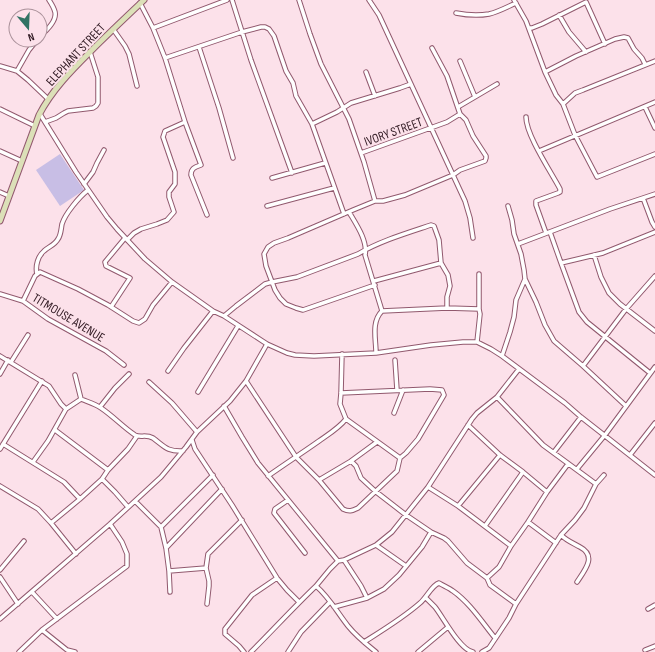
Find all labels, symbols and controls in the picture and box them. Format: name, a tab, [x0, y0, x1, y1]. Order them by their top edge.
north arrow	[8, 8, 48, 48]
street label: ELEPHANT STREET	[43, 20, 109, 89]
text: N	[26, 30, 36, 44]
street label: IVORY STREET	[362, 114, 425, 150]
street label: TITMOUSE AVENUE	[29, 290, 108, 346]

